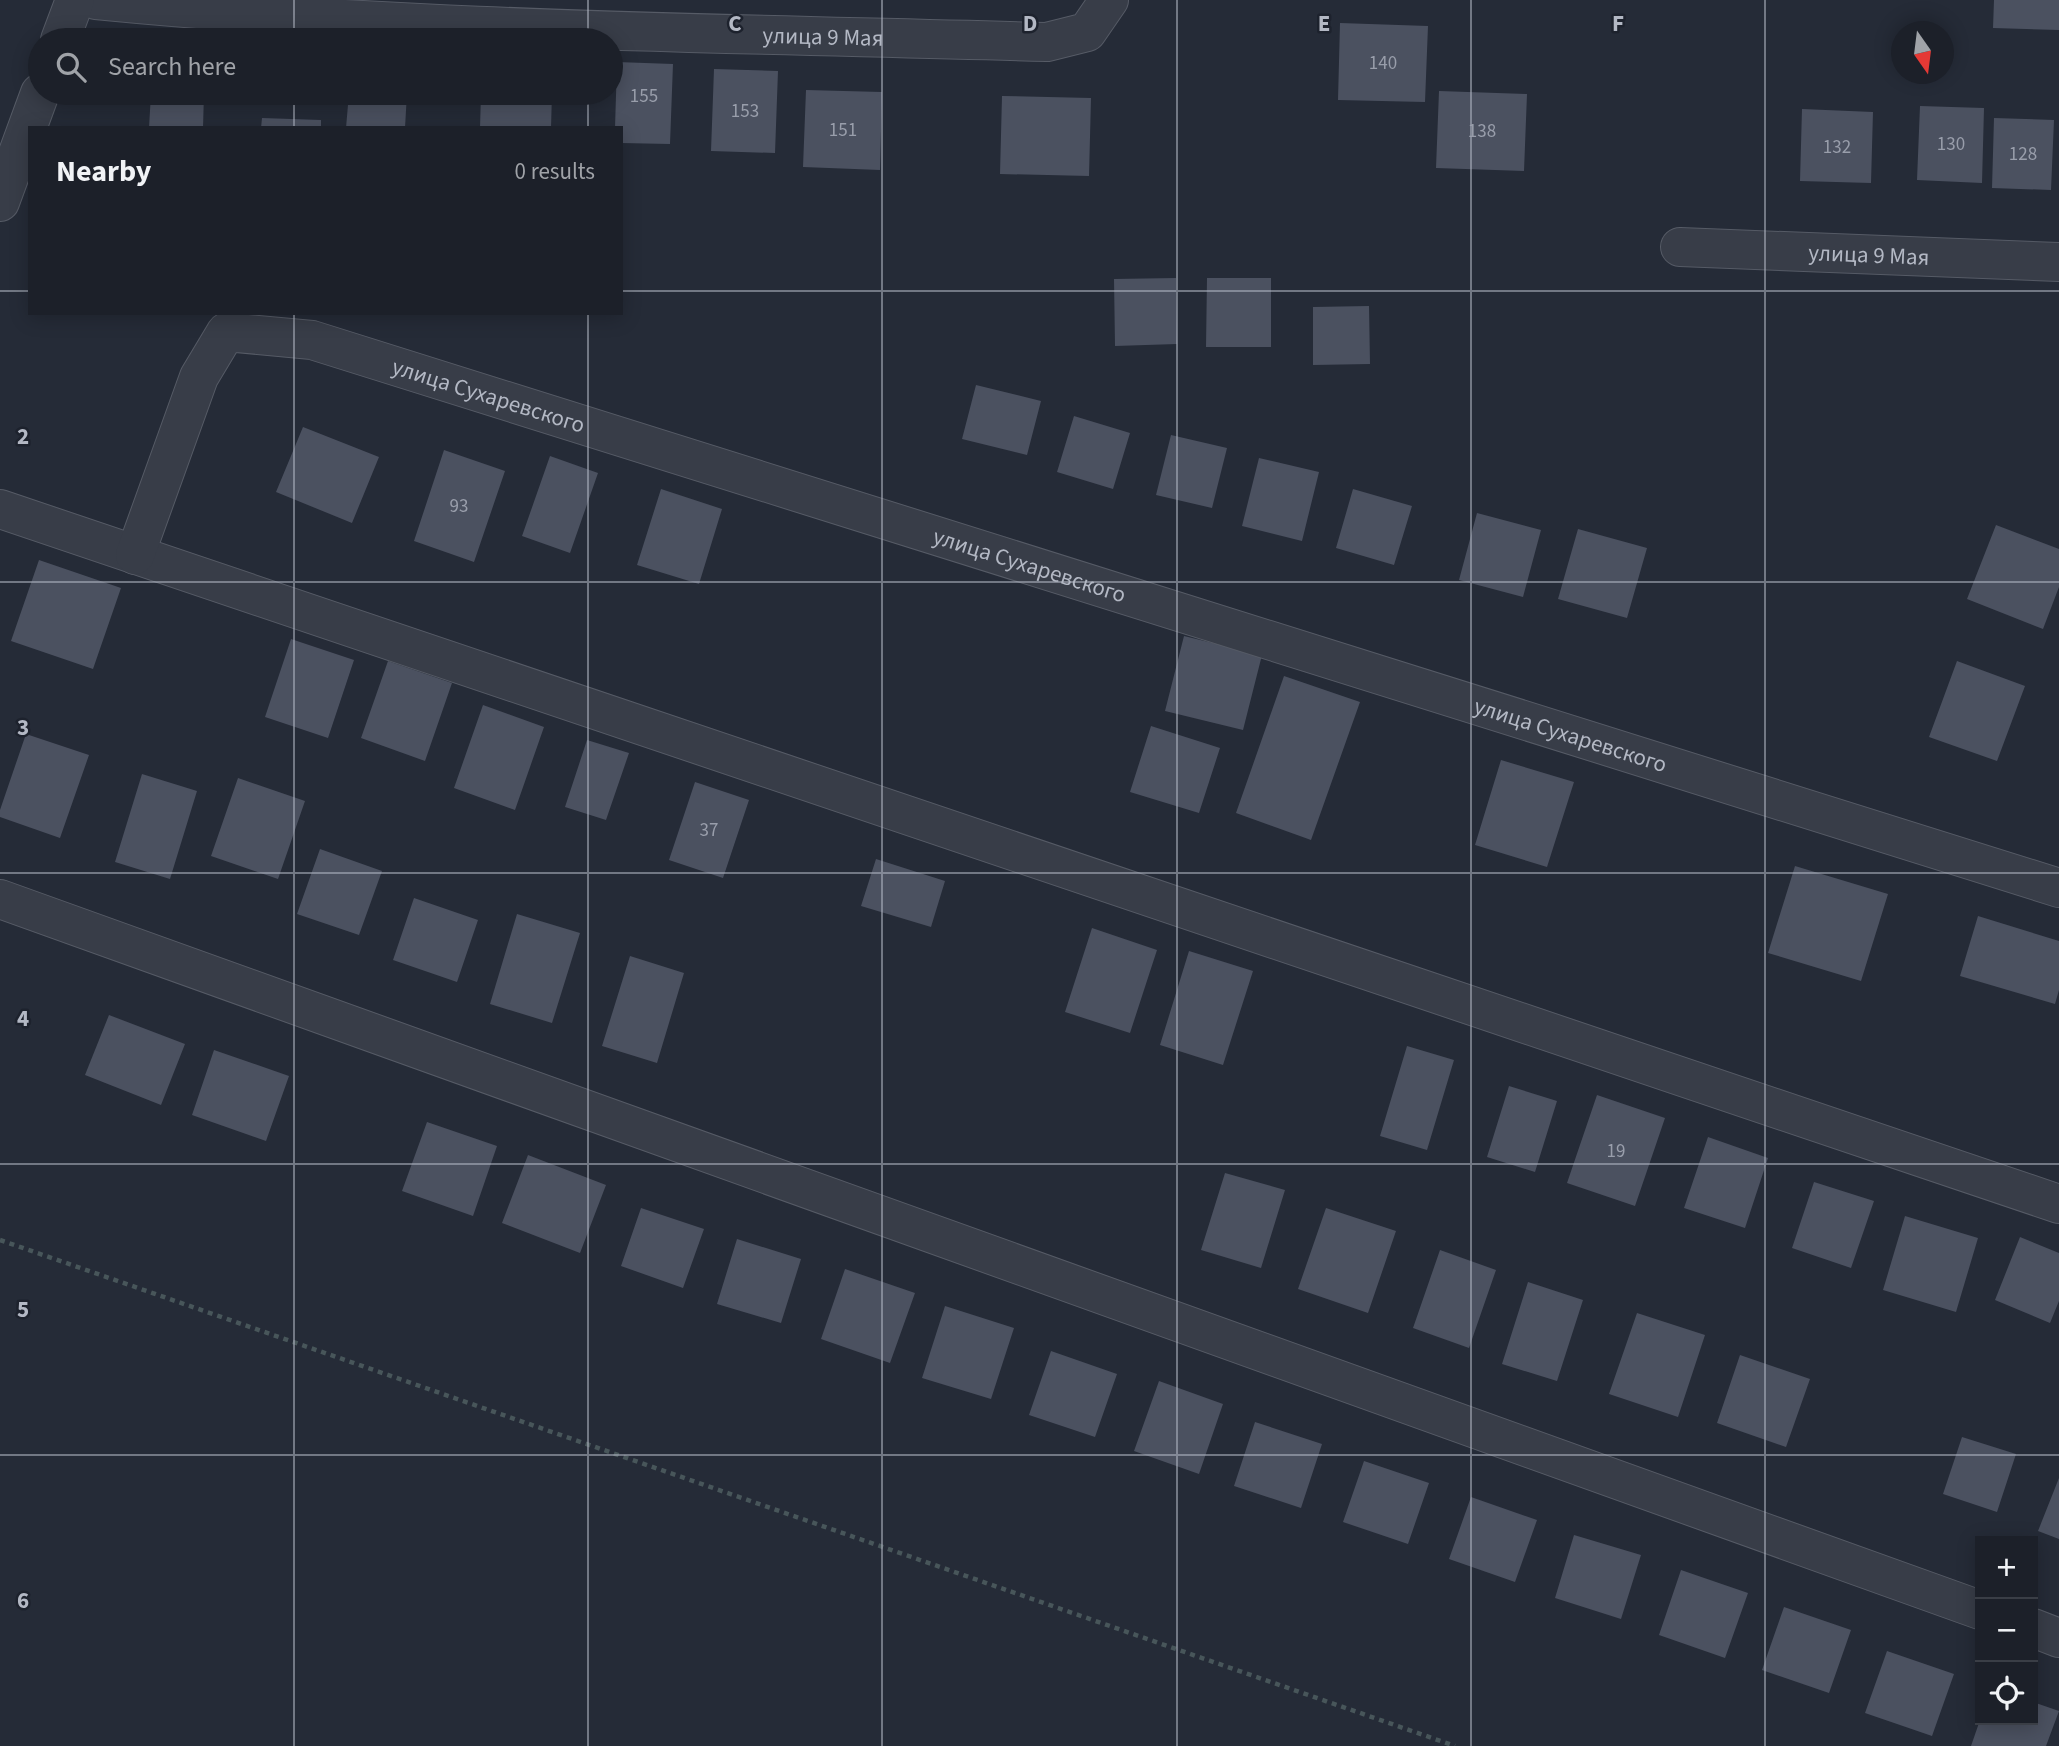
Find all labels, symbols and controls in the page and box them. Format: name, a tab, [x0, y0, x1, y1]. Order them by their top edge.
text: C	[728, 7, 742, 40]
text: D	[1023, 7, 1037, 40]
text: E	[1318, 7, 1330, 40]
text: F	[1612, 7, 1624, 40]
street label: улица 9 Мая	[762, 18, 884, 54]
north arrow	[1891, 21, 1954, 84]
search box	[28, 28, 623, 105]
icon: search	[52, 48, 90, 86]
text: Search here	[108, 48, 236, 85]
house number: 140	[1369, 50, 1397, 77]
house number: 155	[630, 83, 658, 110]
house number: 153	[731, 98, 759, 125]
house number: 151	[829, 117, 857, 144]
house number: 138	[1468, 118, 1496, 145]
house number: 130	[1937, 131, 1965, 158]
house number: 132	[1823, 134, 1851, 161]
house number: 128	[2009, 141, 2037, 168]
text: Nearby	[56, 150, 151, 193]
text: 0 results	[515, 155, 595, 188]
street label: улица 9 Мая	[1808, 236, 1930, 273]
street label: улица Сухаревского	[388, 350, 589, 441]
text: 2	[17, 420, 29, 453]
house number: 93	[450, 493, 468, 520]
street label: улица Сухаревского	[929, 519, 1130, 611]
street label: улица Сухаревского	[1470, 689, 1671, 781]
text: 3	[17, 711, 29, 744]
house number: 37	[700, 817, 718, 844]
text: 4	[17, 1002, 29, 1035]
house number: 19	[1607, 1138, 1625, 1165]
text: 5	[17, 1293, 29, 1326]
map controls	[1975, 1536, 2038, 1725]
button: +	[1975, 1536, 2038, 1599]
text: 6	[17, 1584, 29, 1617]
button: −	[1975, 1599, 2038, 1662]
button: locate	[1975, 1662, 2038, 1725]

